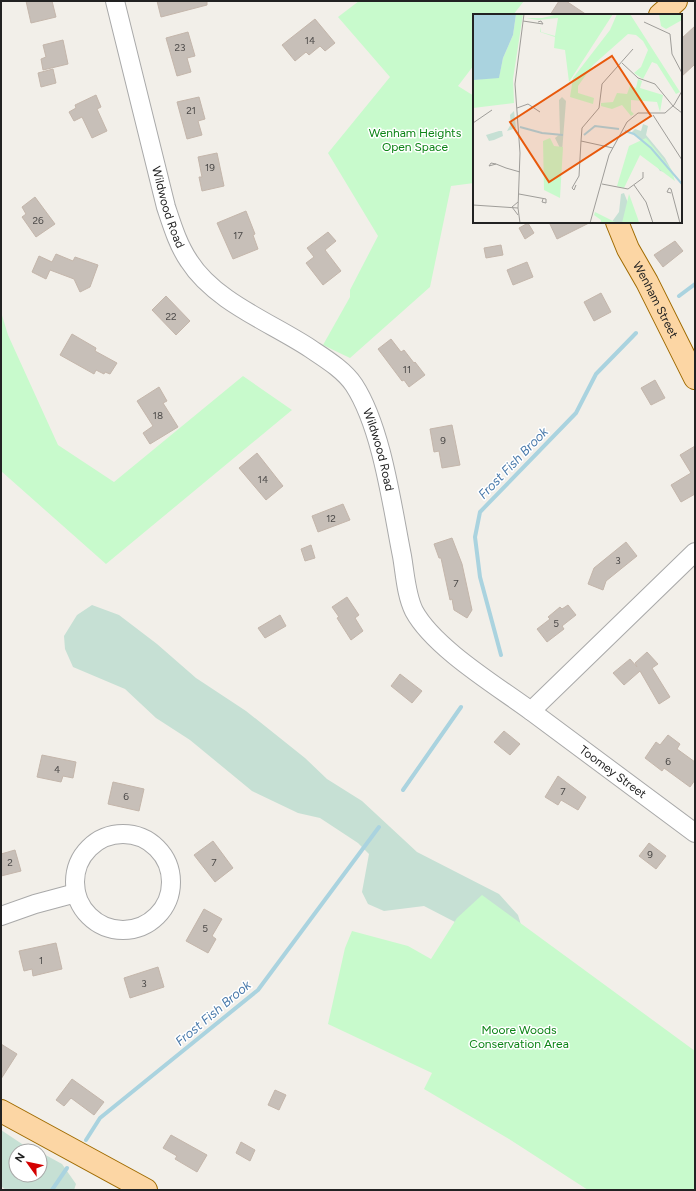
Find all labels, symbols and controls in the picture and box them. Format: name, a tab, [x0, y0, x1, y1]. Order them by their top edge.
inset map	[473, 14, 682, 223]
house number: 14	[305, 34, 315, 47]
house number: 23	[174, 41, 186, 54]
house number: 21	[186, 104, 196, 117]
park label: Wenham Heights Open Space	[369, 126, 462, 154]
house number: 19	[205, 161, 215, 174]
street label: Wildwood Road	[149, 165, 187, 250]
house number: 26	[32, 214, 44, 227]
house number: 17	[233, 229, 243, 242]
street label: Wenham Street	[630, 259, 681, 341]
house number: 22	[165, 310, 177, 323]
house number: 11	[403, 363, 411, 376]
street label: Wildwood Road	[360, 406, 397, 492]
house number: 18	[153, 409, 163, 422]
water label: Frost Fish Brook	[475, 424, 551, 502]
house number: 9	[440, 434, 446, 447]
house number: 14	[258, 473, 268, 486]
house number: 12	[326, 512, 336, 525]
house number: 3	[615, 554, 621, 567]
house number: 7	[453, 577, 459, 590]
house number: 5	[553, 617, 559, 630]
street label: Toomey Street	[577, 743, 649, 801]
house number: 6	[665, 755, 671, 768]
house number: 4	[54, 763, 60, 776]
house number: 7	[560, 785, 566, 798]
house number: 6	[123, 790, 129, 803]
house number: 9	[647, 848, 653, 861]
house number: 2	[7, 856, 13, 869]
house number: 7	[211, 856, 217, 869]
house number: 5	[202, 922, 208, 935]
house number: 1	[39, 954, 43, 967]
house number: 3	[141, 977, 147, 990]
water label: Frost Fish Brook	[172, 977, 254, 1049]
park label: Moore Woods Conservation Area	[469, 1023, 569, 1051]
north arrow	[8, 1143, 48, 1183]
text: N	[12, 1151, 28, 1165]

